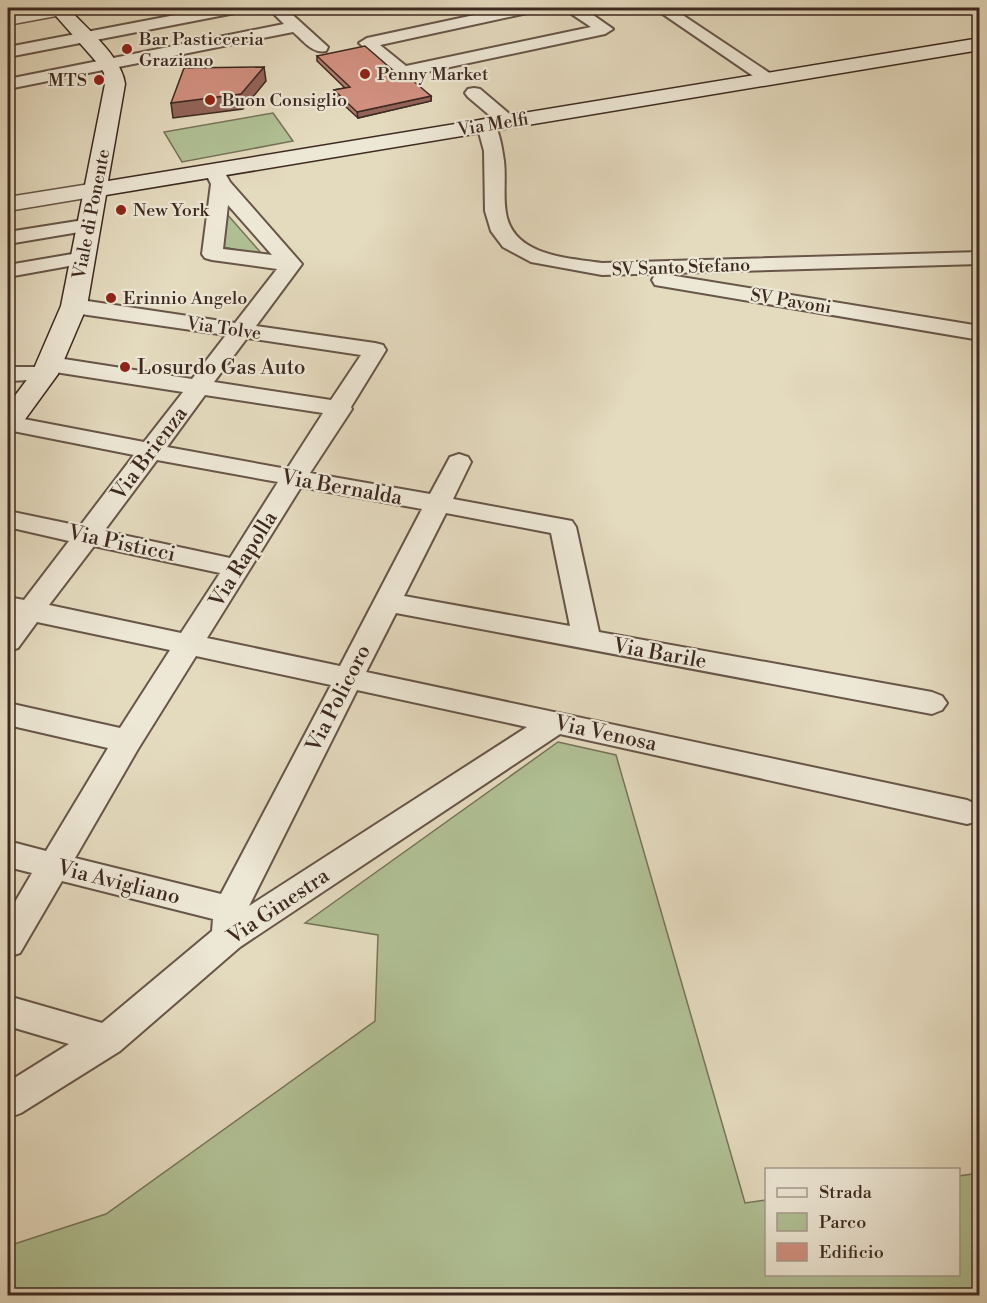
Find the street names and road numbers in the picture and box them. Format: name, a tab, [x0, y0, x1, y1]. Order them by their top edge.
street label: Via Melfi	[455, 108, 530, 142]
street label: Viale di Ponente	[67, 147, 115, 282]
street label: SV Santo Stefano	[611, 254, 751, 281]
street label: SV Pavoni	[749, 284, 833, 319]
street label: Via Tolve	[184, 312, 263, 345]
street label: Via Brienza	[105, 401, 194, 506]
street label: Via Bernalda	[278, 464, 405, 511]
street label: Via Rapolla	[204, 506, 284, 613]
street label: Via Pisticci	[65, 520, 178, 568]
street label: Via Barile	[610, 633, 709, 675]
street label: Via Policoro	[300, 641, 377, 757]
street label: Via Venosa	[551, 710, 660, 758]
street label: Via Avigliano	[54, 855, 183, 911]
street label: Via Ginestra	[222, 863, 335, 951]

